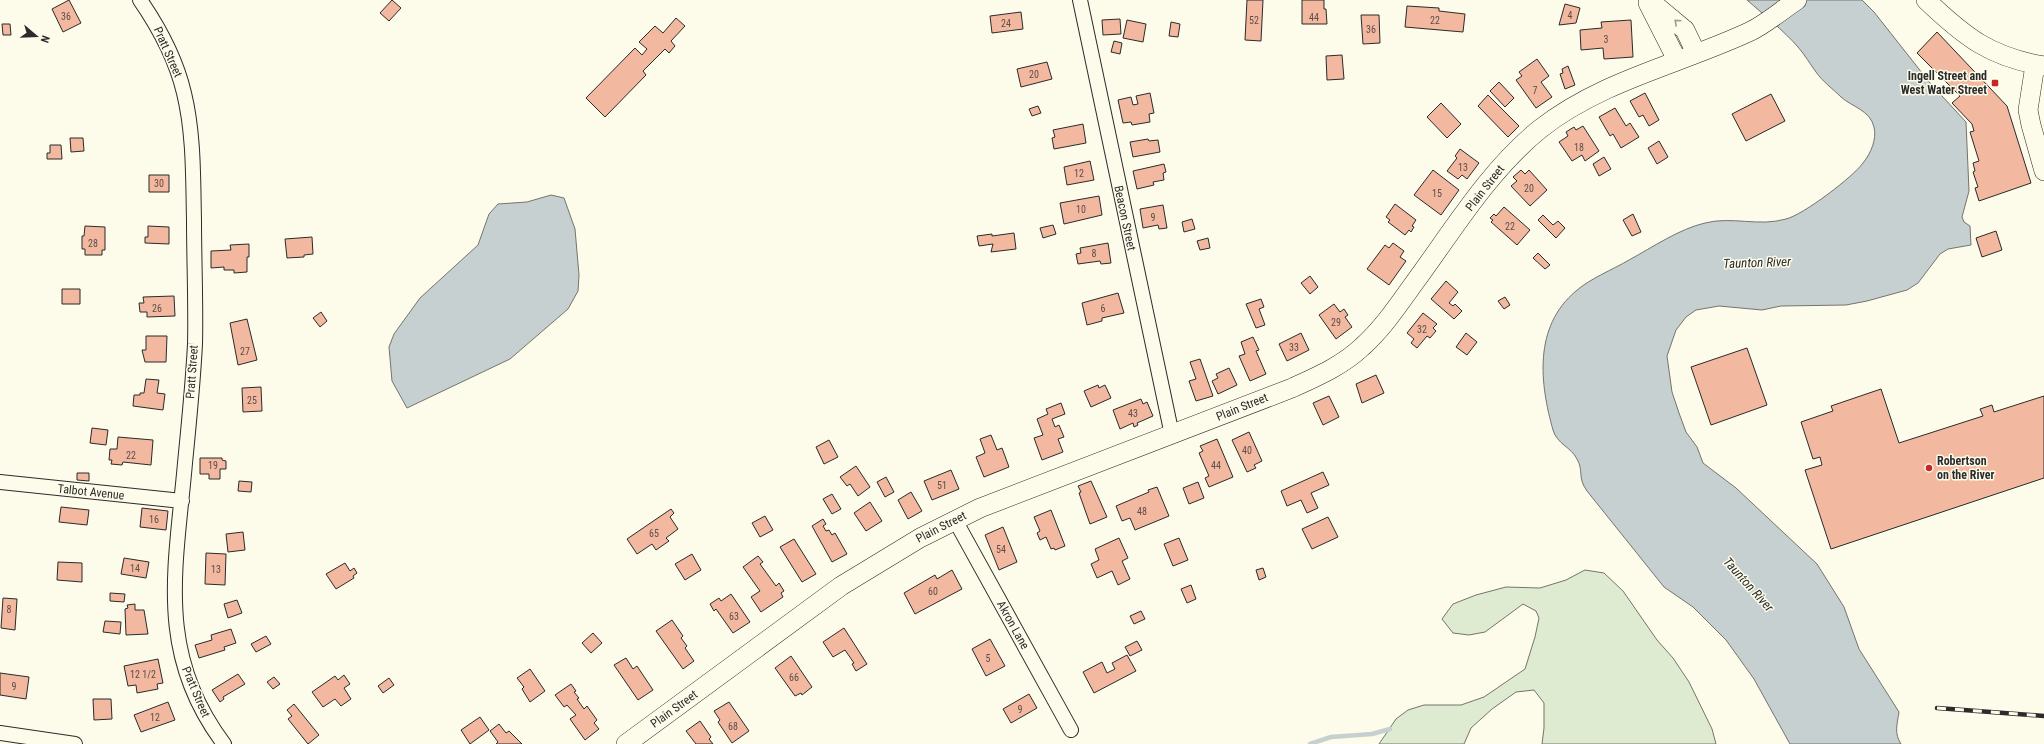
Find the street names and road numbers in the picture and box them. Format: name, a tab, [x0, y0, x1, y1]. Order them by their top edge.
street label: Pratt Street	[151, 25, 186, 80]
street label: Plain Street	[1463, 162, 1508, 214]
street label: Beacon Street	[1111, 184, 1139, 252]
street label: Pratt Street	[183, 344, 201, 399]
street label: Plain Street	[1214, 390, 1270, 424]
street label: Talbot Avenue	[57, 482, 125, 502]
street label: Plain Street	[914, 508, 969, 546]
street label: Akron Lane	[994, 598, 1032, 652]
street label: Pratt Street	[179, 665, 213, 720]
street label: Plain Street	[648, 687, 701, 731]

